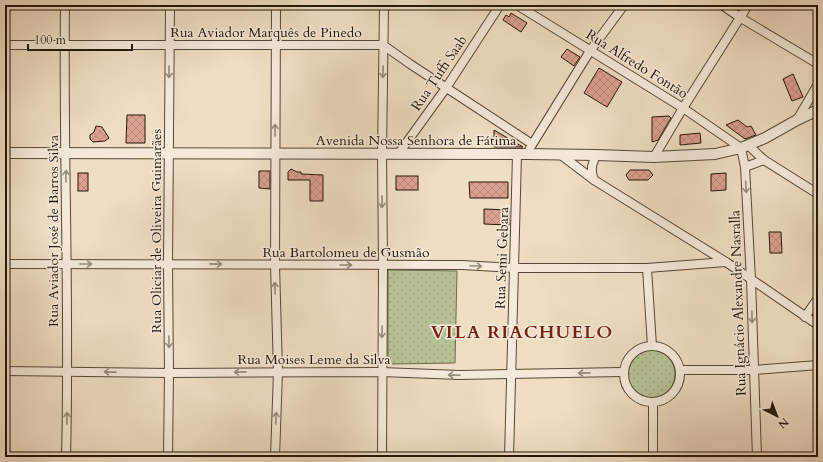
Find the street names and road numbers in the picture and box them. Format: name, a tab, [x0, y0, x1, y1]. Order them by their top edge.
street label: Rua Aviador Marquês de Pinedo	[170, 23, 362, 42]
street label: Rua Alfredo Fontão	[582, 25, 692, 103]
street label: Rua Tuffi Saab	[407, 31, 471, 115]
street label: Rua Oliciar de Oliveira Guimarães	[147, 129, 166, 333]
street label: Avenida Nossa Senhora de Fátima	[316, 131, 516, 150]
street label: Rua Aviador José de Barros Silva	[44, 135, 63, 327]
street label: Rua Semi Gebara	[491, 207, 513, 309]
street label: Rua Ignácio Alexandre Nasralla	[725, 210, 751, 396]
street label: Rua Bartolomeu de Gusmão	[262, 243, 430, 262]
street label: Rua Moises Leme da Silva	[237, 350, 391, 369]

